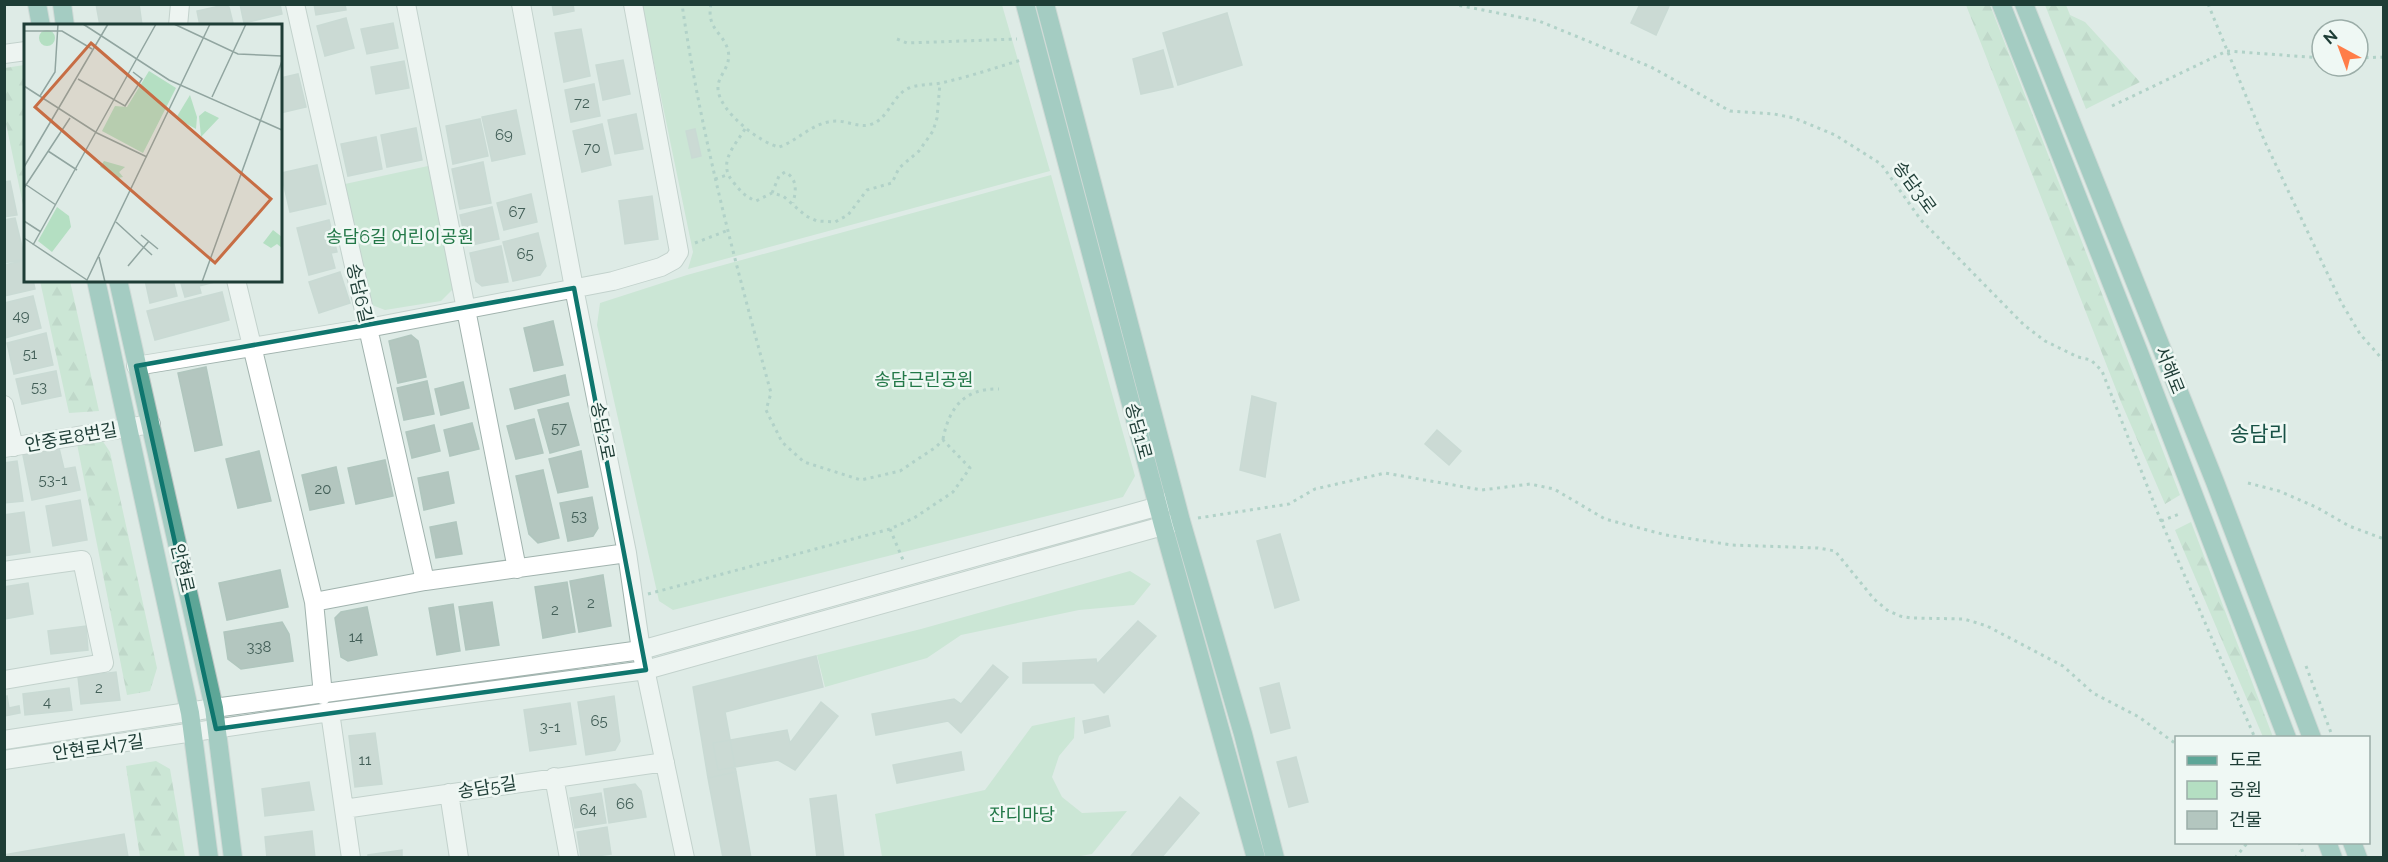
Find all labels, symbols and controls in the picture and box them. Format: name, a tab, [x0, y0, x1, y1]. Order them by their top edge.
north arrow	[2310, 18, 2370, 78]
inset map	[24, 24, 282, 282]
text: N	[2320, 26, 2341, 48]
house number: 72	[574, 94, 590, 112]
house number: 69	[495, 126, 513, 144]
house number: 70	[583, 139, 601, 157]
street label: 송담3로	[1889, 157, 1941, 217]
house number: 67	[508, 203, 526, 221]
park label: 송담6길 어린이공원	[326, 226, 474, 247]
house number: 65	[516, 245, 534, 263]
street label: 송담6길	[343, 261, 377, 325]
house number: 49	[13, 307, 30, 325]
street label: 서해로	[2151, 343, 2189, 397]
house number: 51	[23, 345, 38, 363]
park label: 송담근린공원	[874, 369, 974, 390]
house number: 53	[31, 378, 47, 396]
street label: 송담2로	[587, 400, 619, 462]
street label: 송담1로	[1121, 401, 1157, 461]
street label: 안중로8번길	[23, 419, 119, 455]
house number: 57	[551, 419, 567, 437]
district label: 송담리	[2230, 421, 2288, 446]
house number: 53-1	[39, 471, 68, 489]
house number: 20	[315, 480, 332, 498]
house number: 53	[571, 507, 587, 525]
street label: 안현로	[167, 541, 199, 595]
house number: 2	[587, 594, 595, 612]
house number: 2	[551, 601, 559, 619]
house number: 14	[349, 628, 363, 646]
house number: 338	[247, 638, 272, 656]
house number: 2	[95, 679, 103, 697]
house number: 4	[43, 693, 51, 711]
house number: 65	[590, 712, 608, 730]
house number: 3-1	[540, 718, 561, 736]
street label: 안현로서7길	[51, 730, 145, 764]
legend	[2175, 736, 2370, 844]
text: 도로	[2229, 749, 2262, 770]
house number: 11	[359, 751, 372, 769]
street label: 송담5길	[456, 772, 518, 802]
text: 공원	[2229, 779, 2262, 800]
house number: 66	[616, 795, 634, 813]
house number: 64	[579, 801, 597, 819]
park label: 잔디마당	[989, 804, 1055, 825]
text: 건물	[2229, 809, 2262, 830]

